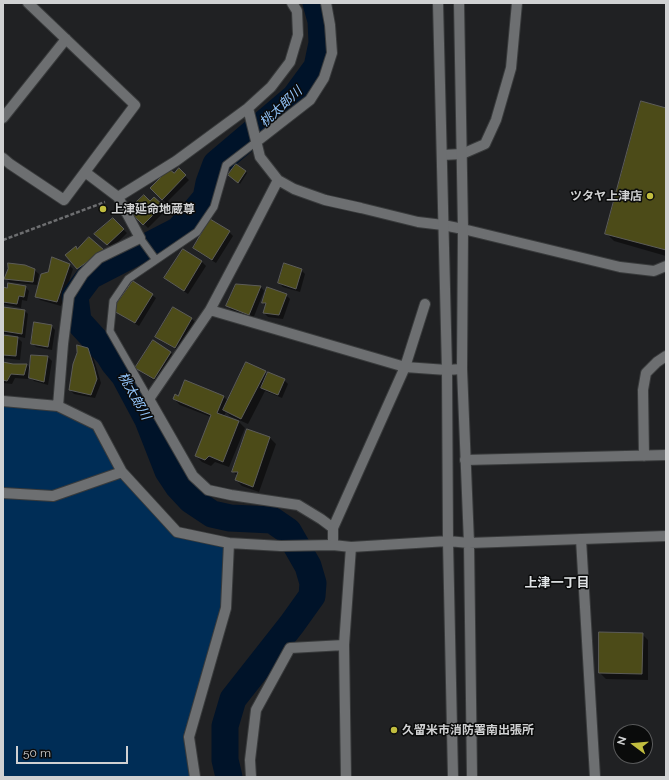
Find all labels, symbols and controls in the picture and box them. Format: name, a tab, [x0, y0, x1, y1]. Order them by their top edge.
water label: 桃太郎川	[257, 84, 305, 130]
place label: ツタヤ上津店	[570, 189, 642, 203]
marker: ツタヤ上津店	[645, 191, 655, 201]
place label: 上津延命地蔵尊	[111, 202, 195, 216]
marker: 上津延命地蔵尊	[98, 204, 108, 214]
water label: 桃太郎川	[115, 369, 153, 423]
district label: 上津一丁目	[525, 575, 589, 591]
place label: 久留米市消防署南出張所	[402, 723, 534, 737]
north arrow	[613, 724, 653, 764]
marker: 久留米市消防署南出張所	[389, 725, 399, 735]
text: N	[615, 735, 629, 747]
scale bar	[18, 738, 130, 764]
text: 50 m	[23, 746, 51, 760]

